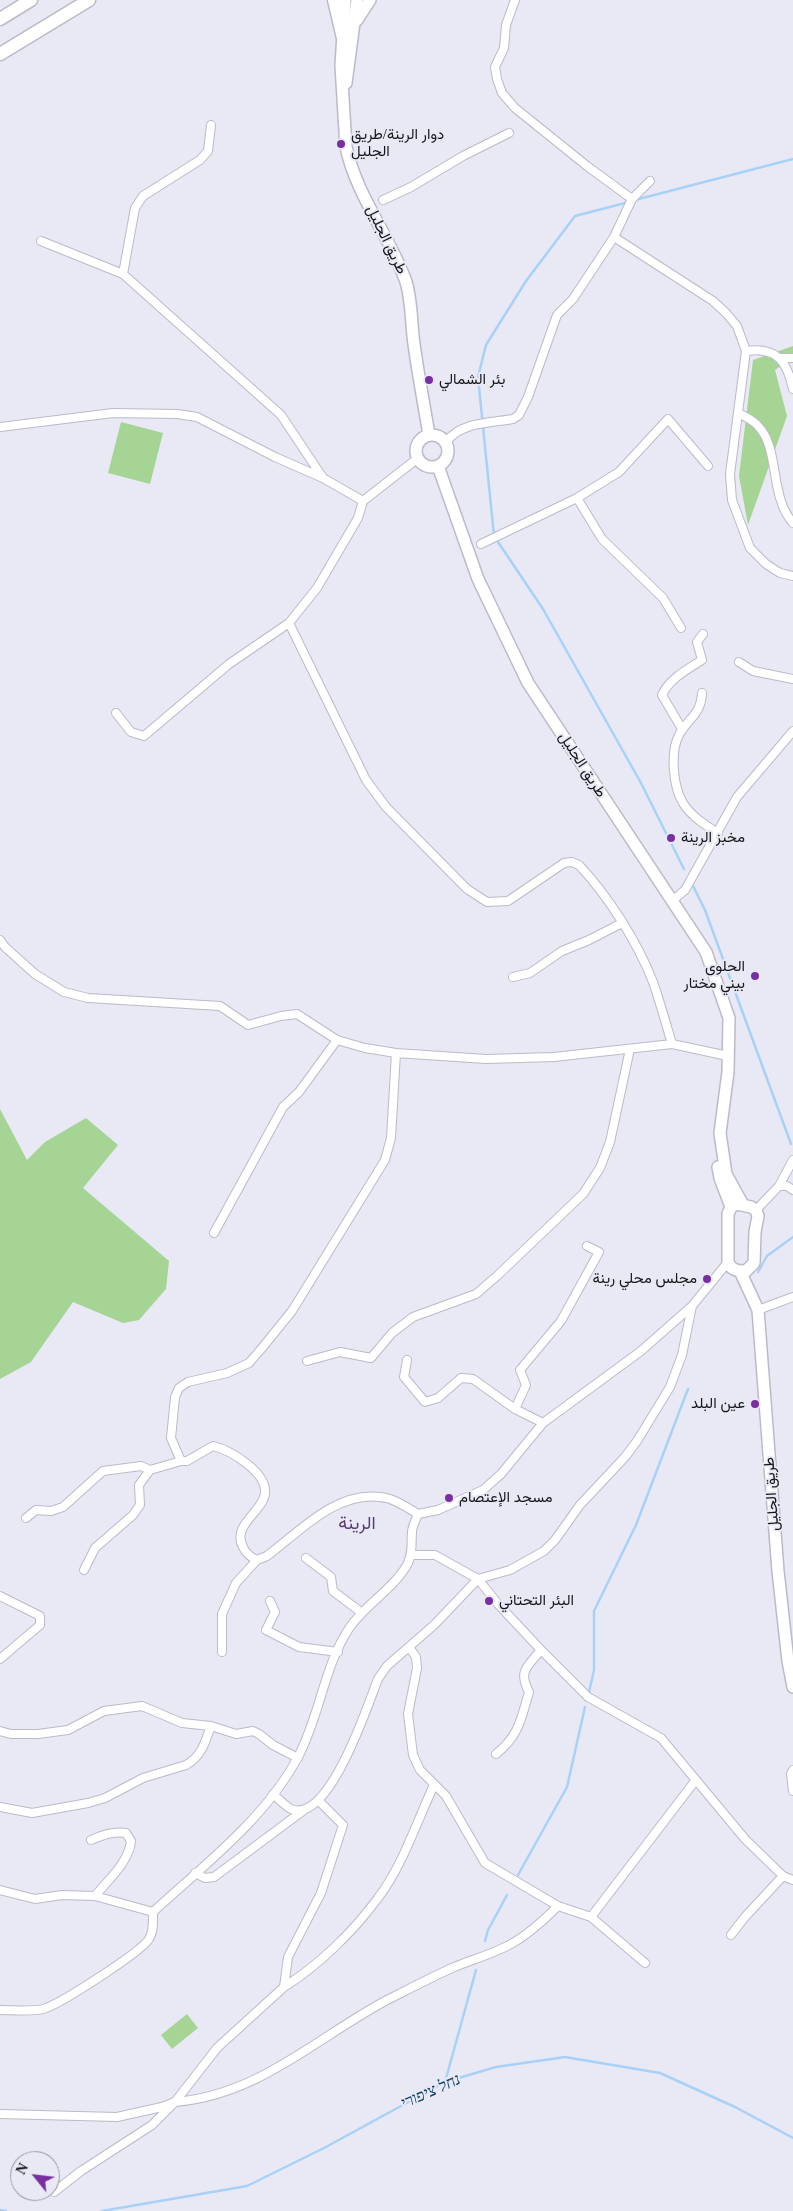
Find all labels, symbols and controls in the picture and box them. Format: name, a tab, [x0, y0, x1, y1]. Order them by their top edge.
place label: دوار الرينة/طريق الجليل	[351, 126, 444, 161]
marker: دوار الرينة/طريق الجليل	[335, 138, 347, 150]
street label: طريق الجليل	[362, 203, 410, 277]
place label: بئر الشمالي	[439, 371, 505, 389]
marker: بئر الشمالي	[423, 374, 435, 386]
street label: طريق الجليل	[554, 729, 610, 801]
place label: مخبز الرينة	[681, 829, 745, 847]
marker: مخبز الرينة	[665, 832, 677, 844]
place label: الحلوى بيني مختار	[684, 958, 745, 993]
marker: الحلوى بيني مختار	[749, 970, 761, 982]
place label: مجلس محلي رينة	[593, 1270, 697, 1288]
marker: مجلس محلي رينة	[701, 1273, 713, 1285]
place label: عين البلد	[691, 1395, 745, 1413]
marker: عين البلد	[749, 1398, 761, 1410]
street label: طريق الجليل	[760, 1456, 784, 1532]
place label: مسجد الإعتصام	[459, 1489, 553, 1507]
marker: مسجد الإعتصام	[443, 1492, 455, 1504]
district label: الرينة	[338, 1513, 376, 1535]
place label: البئر التحتاني	[499, 1592, 574, 1610]
marker: البئر التحتاني	[483, 1595, 495, 1607]
water label: נחל ציפורי	[398, 2070, 464, 2114]
north arrow	[10, 2151, 60, 2201]
text: N	[13, 2161, 31, 2177]

